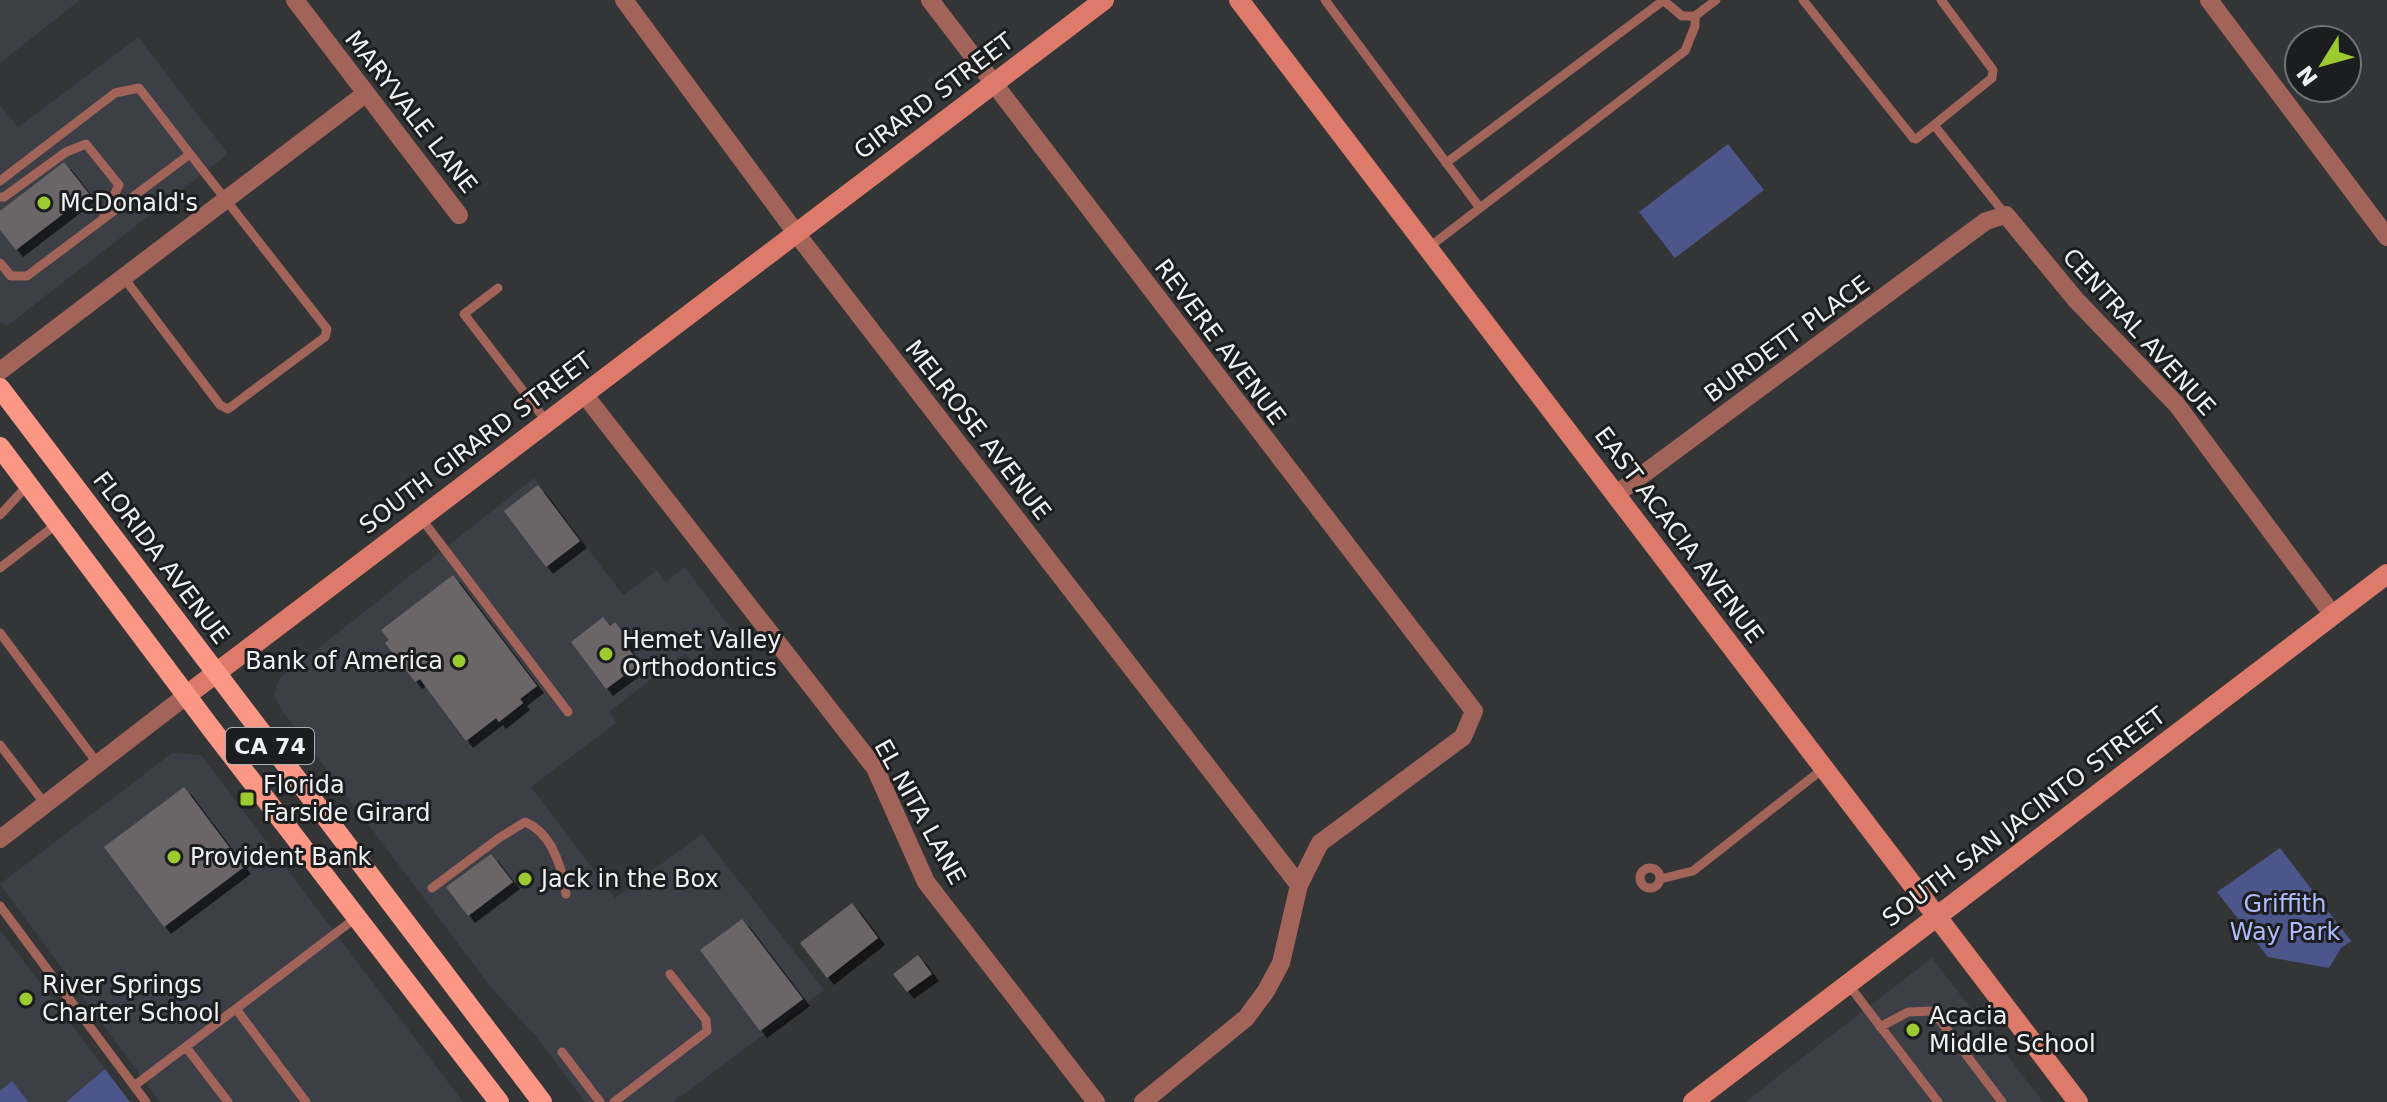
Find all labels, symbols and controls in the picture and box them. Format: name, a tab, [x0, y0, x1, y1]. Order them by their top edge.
north arrow	[2283, 24, 2363, 104]
street label: MARYVALE LANE	[339, 25, 483, 199]
street label: GIRARD STREET	[849, 27, 1019, 165]
text: N	[2292, 61, 2323, 91]
place label: McDonald's	[60, 189, 198, 217]
marker: McDonald's	[35, 194, 53, 212]
street label: CENTRAL AVENUE	[2057, 243, 2221, 421]
street label: REVERE AVENUE	[1149, 254, 1291, 430]
street label: BURDETT PLACE	[1699, 270, 1875, 408]
street label: MELROSE AVENUE	[899, 335, 1057, 525]
street label: SOUTH GIRARD STREET	[354, 346, 598, 540]
street label: EAST ACACIA AVENUE	[1589, 422, 1769, 648]
street label: FLORIDA AVENUE	[87, 466, 235, 650]
place label: Hemet Valley Orthodontics	[622, 626, 782, 682]
marker: Hemet Valley Orthodontics	[597, 645, 615, 663]
place label: Bank of America	[245, 647, 443, 675]
marker: Bank of America	[450, 652, 468, 670]
street label: SOUTH SAN JACINTO STREET	[1877, 701, 2171, 933]
road number: CA 74	[226, 728, 314, 764]
street label: EL NITA LANE	[869, 735, 971, 889]
place label: Florida Farside Girard	[263, 771, 431, 827]
marker: Florida Farside Girard	[238, 790, 256, 808]
place label: Provident Bank	[190, 843, 372, 871]
marker: Provident Bank	[165, 848, 183, 866]
place label: Jack in the Box	[539, 865, 719, 893]
marker: Jack in the Box	[516, 870, 534, 888]
park label: Griffith Way Park	[2230, 890, 2340, 946]
place label: River Springs Charter School	[42, 971, 220, 1027]
marker: River Springs Charter School	[17, 990, 35, 1008]
place label: Acacia Middle School	[1929, 1002, 2096, 1058]
marker: Acacia Middle School	[1904, 1021, 1922, 1039]

